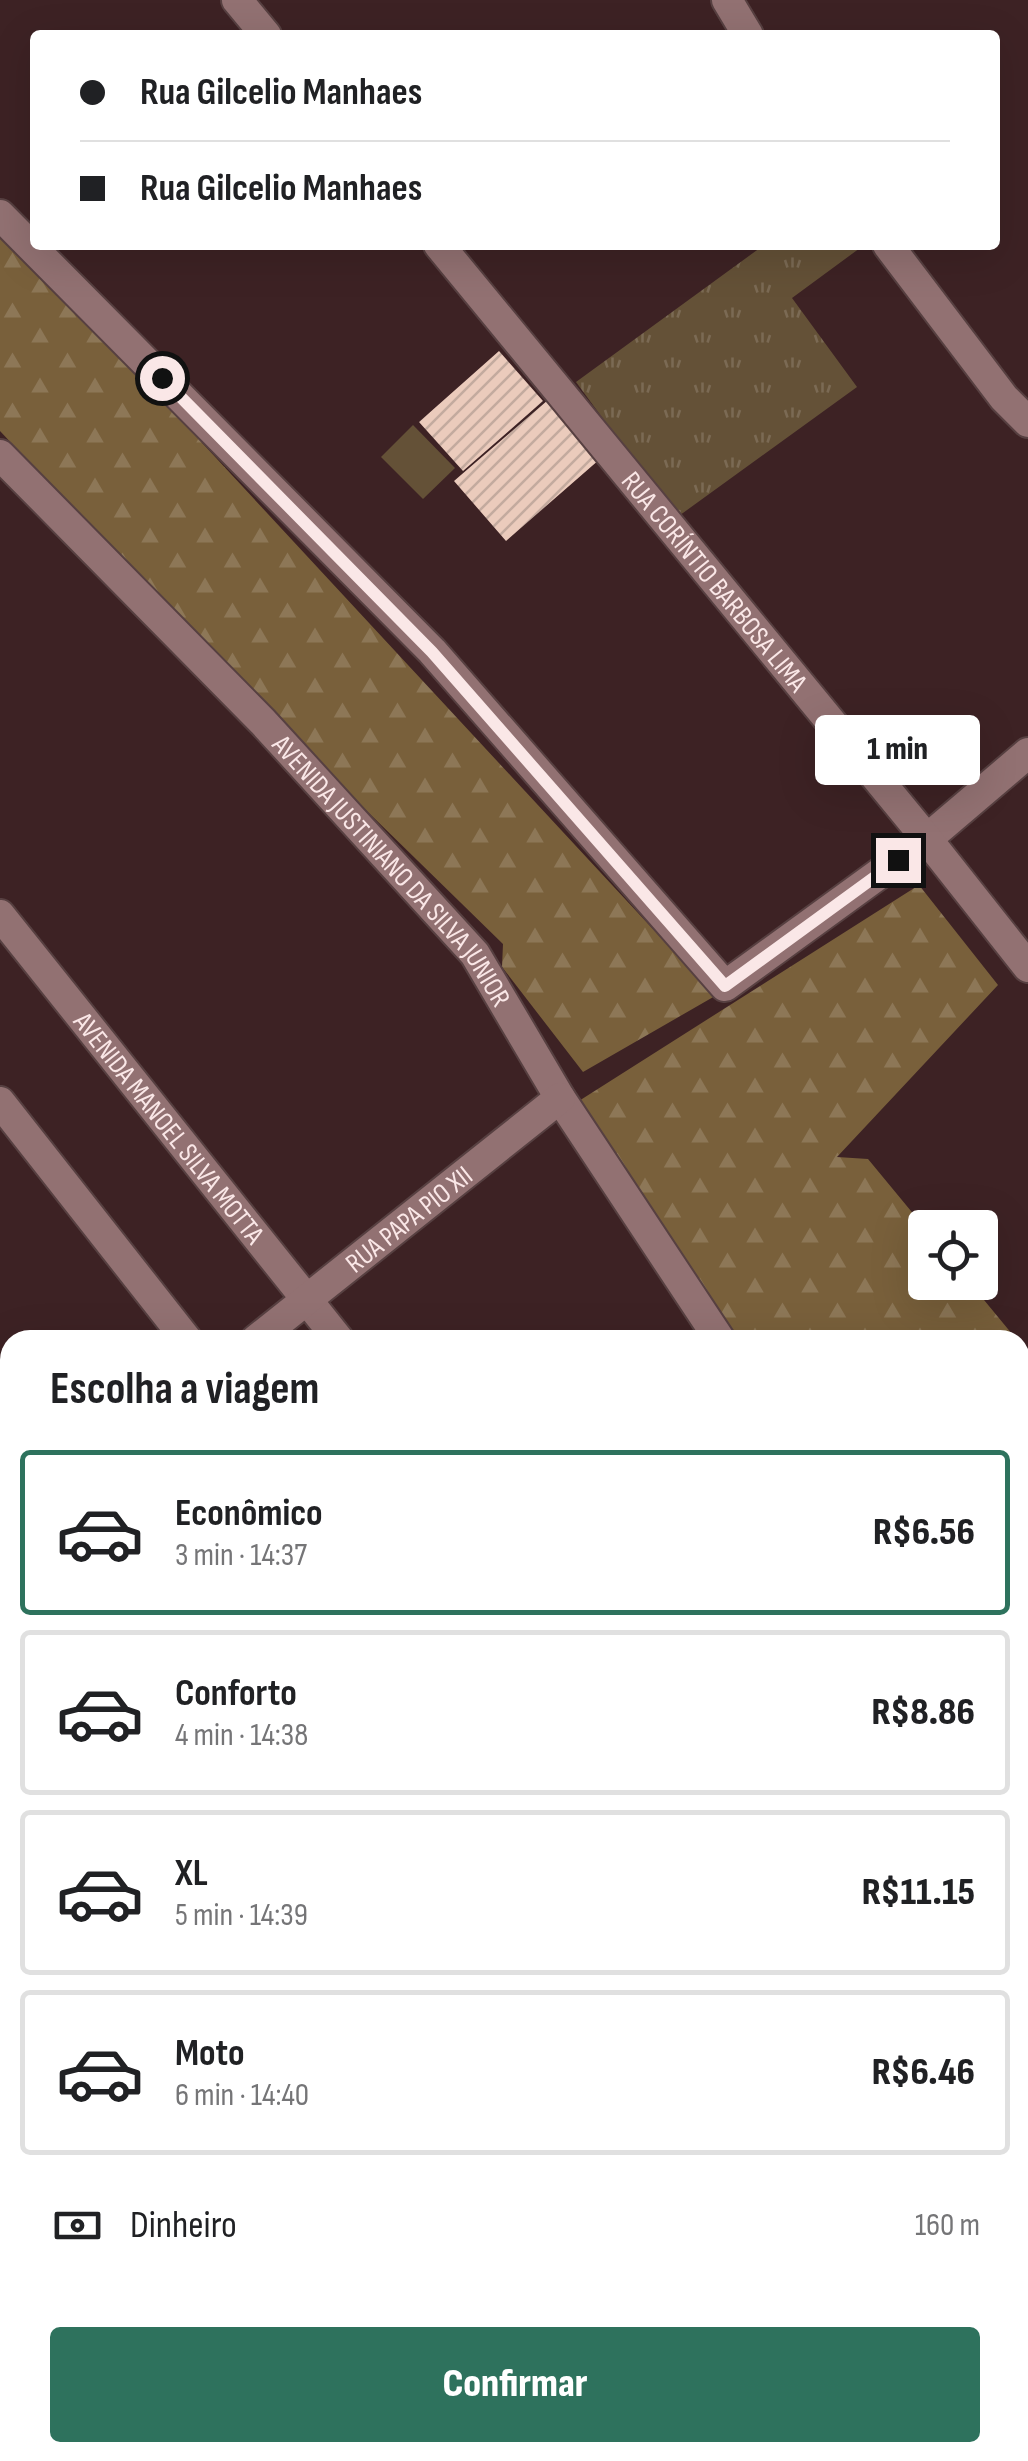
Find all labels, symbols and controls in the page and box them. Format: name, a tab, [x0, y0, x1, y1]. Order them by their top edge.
text: Rua Gilcelio Manhaes	[140, 70, 422, 115]
text: Rua Gilcelio Manhaes	[140, 166, 422, 211]
route start	[140, 356, 185, 401]
street label: RUA CORÍNTIO BARBOSA LIMA	[614, 465, 815, 700]
callout: 1 min	[816, 715, 980, 785]
street label: AVENIDA JUSTINIANO DA SILVA JUNIOR	[264, 728, 517, 1013]
text: 1 min	[867, 730, 928, 769]
route end	[876, 838, 921, 883]
street label: AVENIDA MANOEL SILVA MOTTA	[66, 1005, 271, 1252]
street label: RUA PAPA PIO XII	[340, 1159, 479, 1280]
map controls	[908, 1210, 998, 1300]
button: locate	[908, 1210, 998, 1300]
text: Escolha a viagem	[50, 1362, 319, 1417]
icon: car	[55, 1488, 145, 1578]
text: Econômico	[175, 1491, 323, 1536]
text: R$6.56	[873, 1510, 975, 1555]
text: 3 min · 14:37	[175, 1536, 307, 1575]
icon: car	[55, 1668, 145, 1758]
text: Conforto	[175, 1671, 297, 1716]
text: R$8.86	[871, 1690, 975, 1735]
text: 4 min · 14:38	[175, 1716, 308, 1755]
icon: car	[55, 1848, 145, 1938]
text: XL	[175, 1851, 208, 1896]
text: R$11.15	[862, 1870, 975, 1915]
text: 5 min · 14:39	[175, 1896, 308, 1935]
icon: car	[55, 2028, 145, 2118]
text: Moto	[175, 2031, 245, 2076]
text: R$6.46	[872, 2050, 975, 2095]
text: 6 min · 14:40	[175, 2076, 309, 2115]
icon: cash	[50, 2198, 105, 2253]
text: Dinheiro	[130, 2203, 237, 2248]
text: 160 m	[915, 2206, 980, 2245]
button: Confirmar	[50, 2327, 980, 2442]

